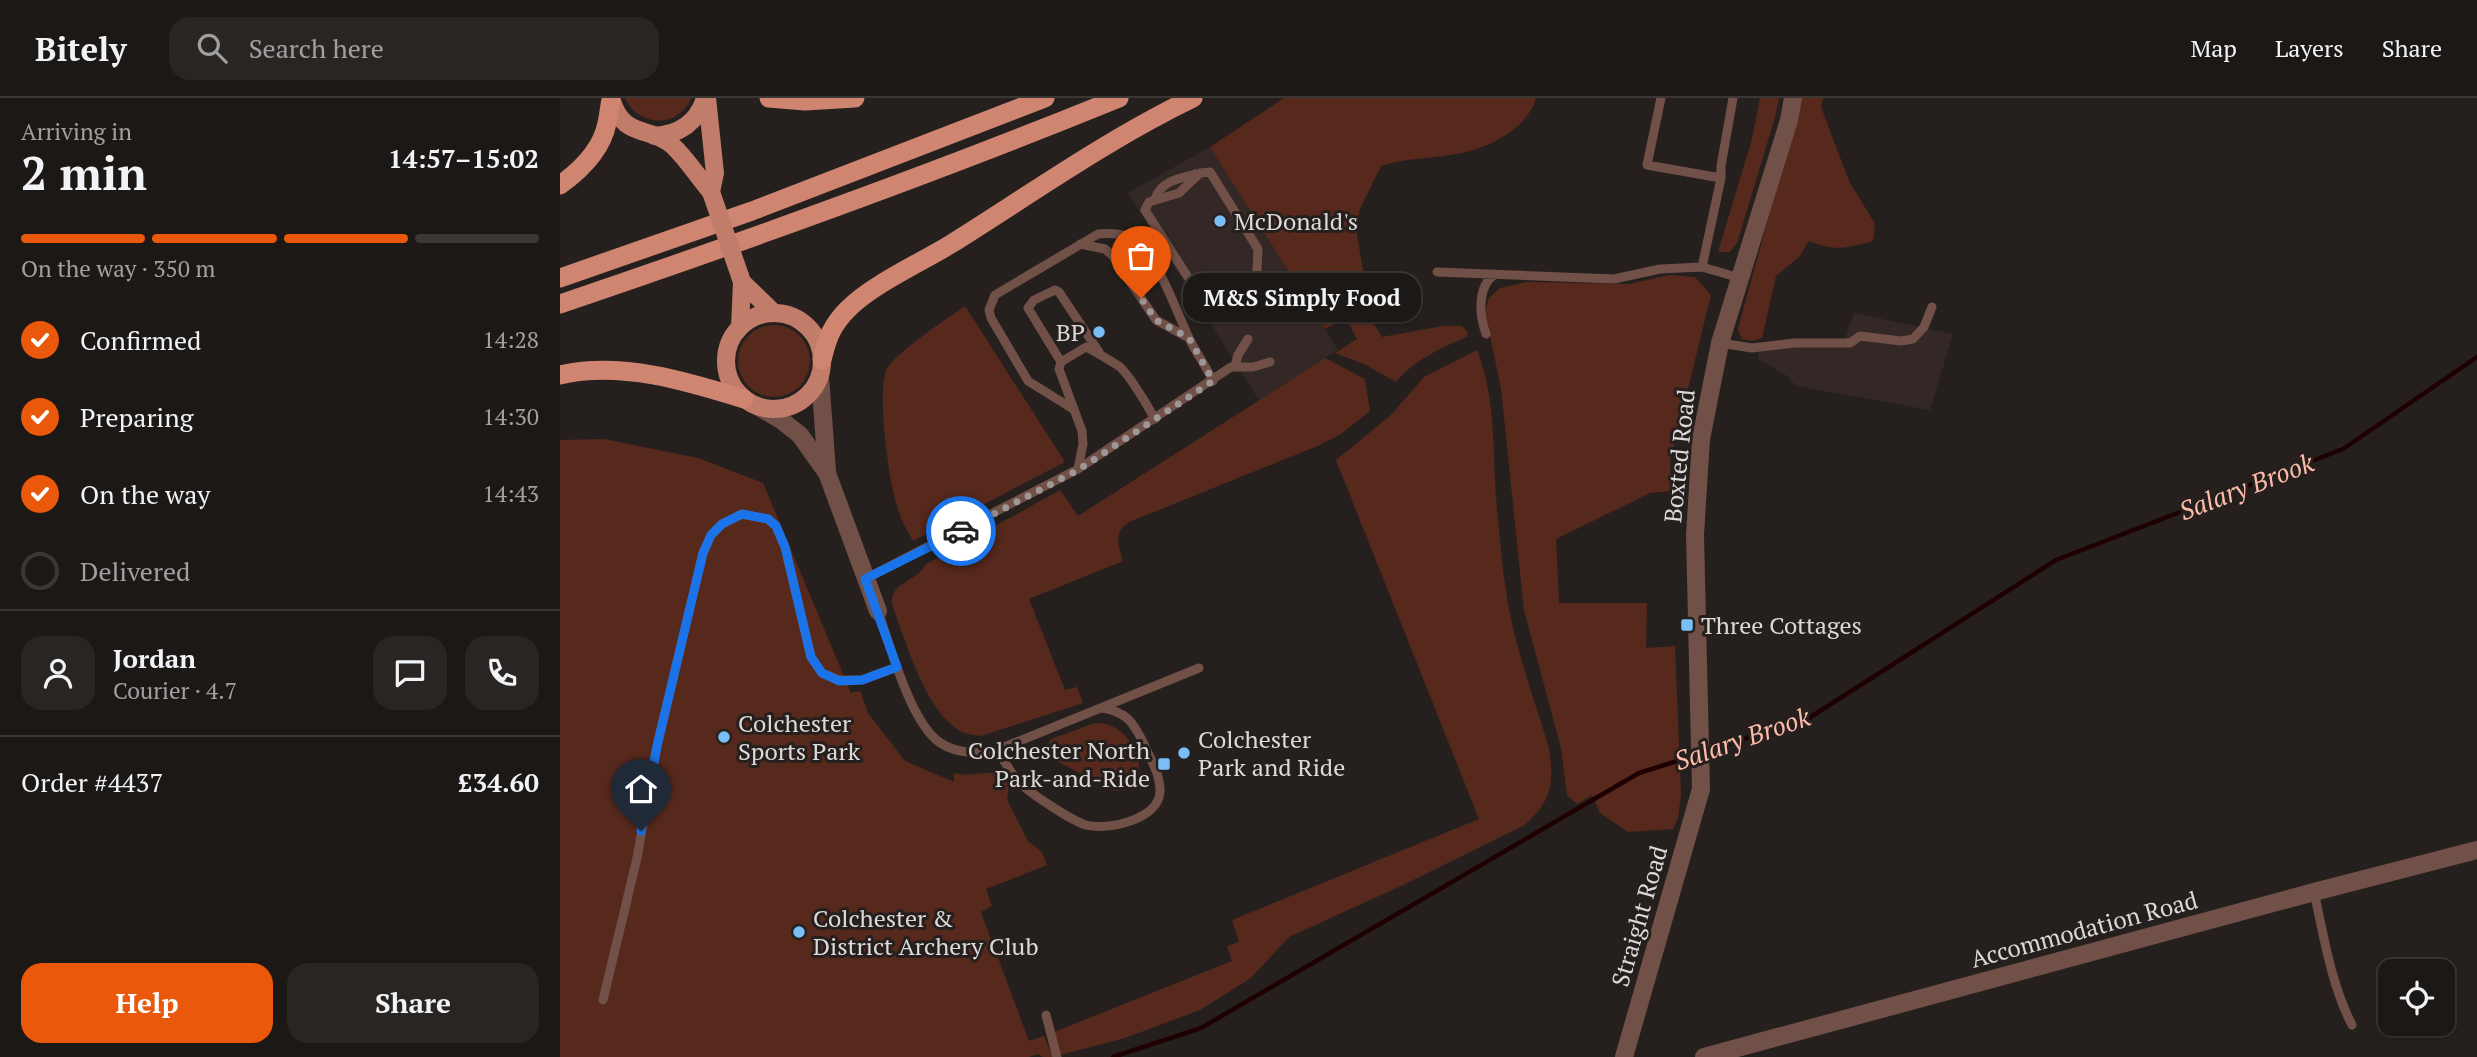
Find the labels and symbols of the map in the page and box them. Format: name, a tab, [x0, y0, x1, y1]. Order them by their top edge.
place label: McDonald's	[1234, 205, 1358, 237]
marker: McDonald's	[1212, 213, 1228, 229]
pin	[1111, 226, 1171, 298]
callout: M&S Simply Food	[1183, 274, 1421, 322]
place label: BP	[1056, 316, 1085, 348]
marker: BP	[1091, 324, 1107, 340]
street label: Boxted Road	[1656, 388, 1702, 524]
water label: Salary Brook	[2174, 445, 2319, 527]
courier	[926, 496, 996, 566]
place label: Three Cottages	[1701, 609, 1862, 641]
marker: Three Cottages	[1679, 617, 1695, 633]
water label: Salary Brook	[1670, 699, 1815, 777]
place label: Colchester Sports Park	[738, 707, 861, 767]
place label: Colchester Park and Ride	[1198, 723, 1345, 783]
marker: Colchester Sports Park	[716, 729, 732, 745]
place label: Colchester North Park-and-Ride	[968, 734, 1150, 794]
marker: Colchester Park and Ride	[1176, 745, 1192, 761]
marker: Colchester North Park-and-Ride	[1156, 756, 1172, 772]
pin	[611, 759, 671, 831]
street label: Straight Road	[1604, 842, 1674, 990]
street label: Accommodation Road	[1967, 883, 2201, 975]
place label: Colchester & District Archery Club	[813, 902, 1038, 962]
marker: Colchester & District Archery Club	[791, 924, 807, 940]

